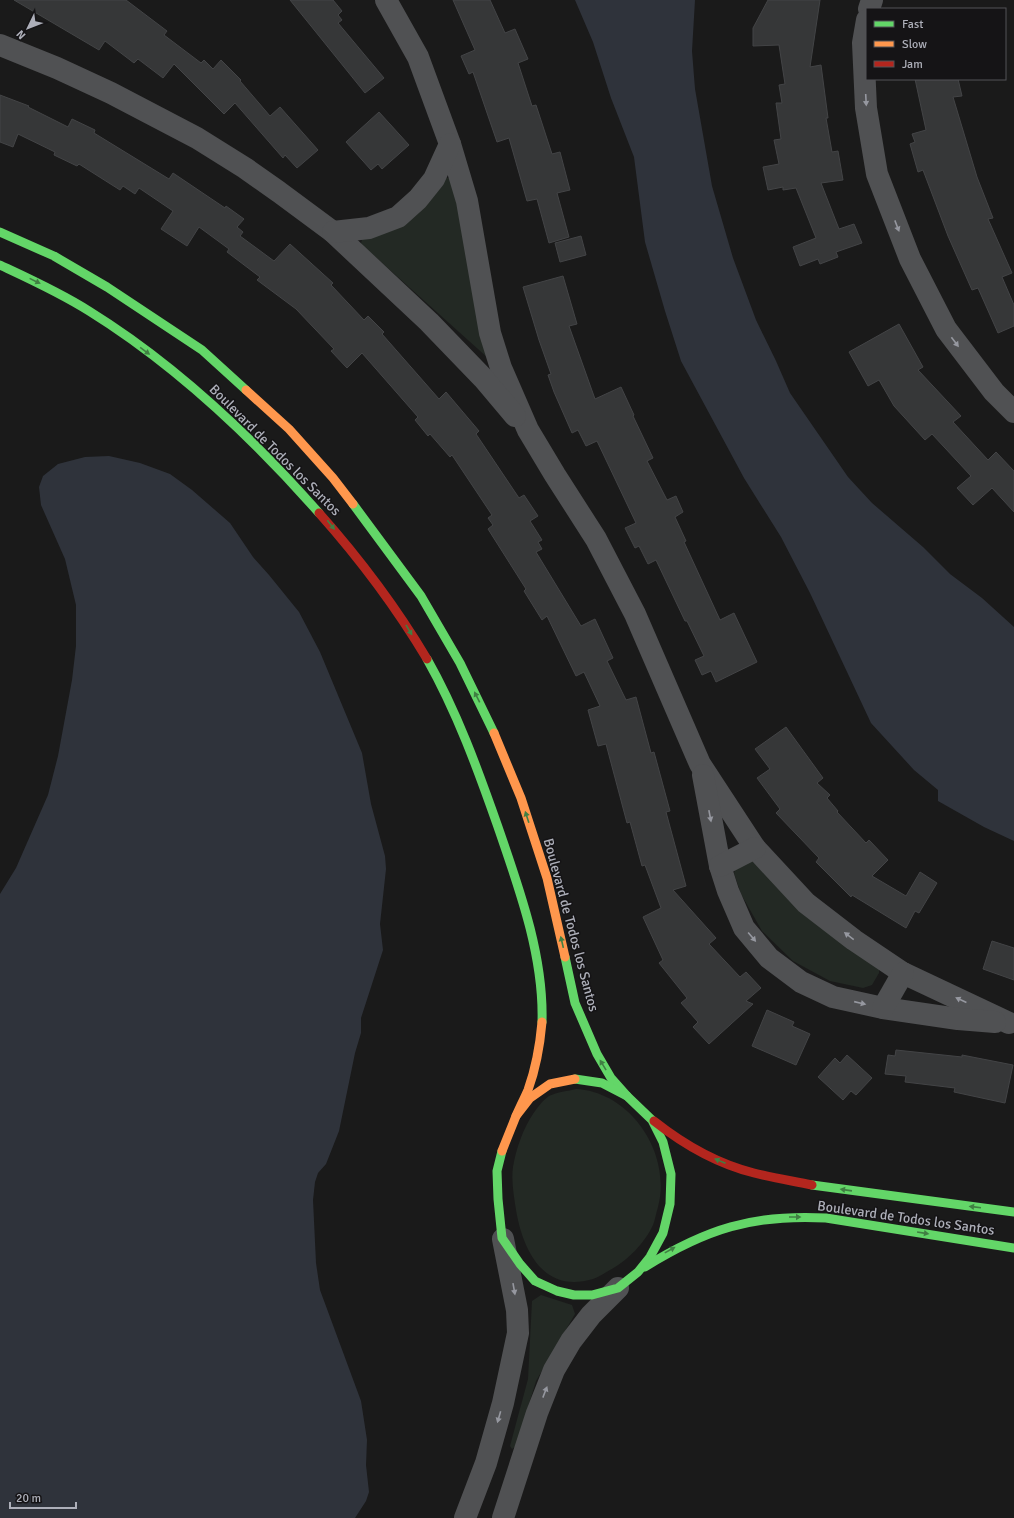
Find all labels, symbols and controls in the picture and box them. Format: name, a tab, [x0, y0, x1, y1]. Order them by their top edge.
north arrow	[8, 8, 48, 48]
legend	[866, 8, 1006, 80]
text: Fast	[902, 17, 923, 32]
text: N	[14, 27, 28, 42]
text: Slow	[902, 37, 927, 52]
text: Jam	[902, 57, 923, 72]
one-way arrow	[862, 94, 869, 106]
one-way arrow	[894, 220, 900, 232]
one-way arrow	[29, 278, 41, 284]
one-way arrow	[951, 336, 960, 347]
one-way arrow	[139, 347, 150, 355]
street label: Boulevard de Todos los Santos	[206, 381, 344, 519]
one-way arrow	[327, 520, 335, 531]
one-way arrow	[405, 624, 412, 636]
one-way arrow	[474, 692, 481, 703]
one-way arrow	[708, 810, 714, 822]
one-way arrow	[524, 811, 530, 823]
street label: Boulevard de Todos los Santos	[540, 836, 602, 1014]
one-way arrow	[747, 932, 756, 943]
one-way arrow	[843, 932, 854, 941]
one-way arrow	[558, 936, 564, 949]
one-way arrow	[956, 997, 967, 1003]
one-way arrow	[854, 1001, 867, 1007]
one-way arrow	[600, 1059, 607, 1071]
one-way arrow	[714, 1158, 726, 1164]
one-way arrow	[840, 1187, 853, 1193]
street label: Boulevard de Todos los Santos	[816, 1197, 996, 1239]
one-way arrow	[969, 1203, 981, 1210]
one-way arrow	[789, 1214, 802, 1220]
one-way arrow	[917, 1231, 929, 1237]
one-way arrow	[665, 1247, 676, 1254]
one-way arrow	[511, 1283, 517, 1296]
one-way arrow	[543, 1385, 549, 1397]
one-way arrow	[496, 1411, 502, 1423]
scale bar	[10, 1484, 76, 1510]
text: 20 m	[16, 1491, 41, 1506]

